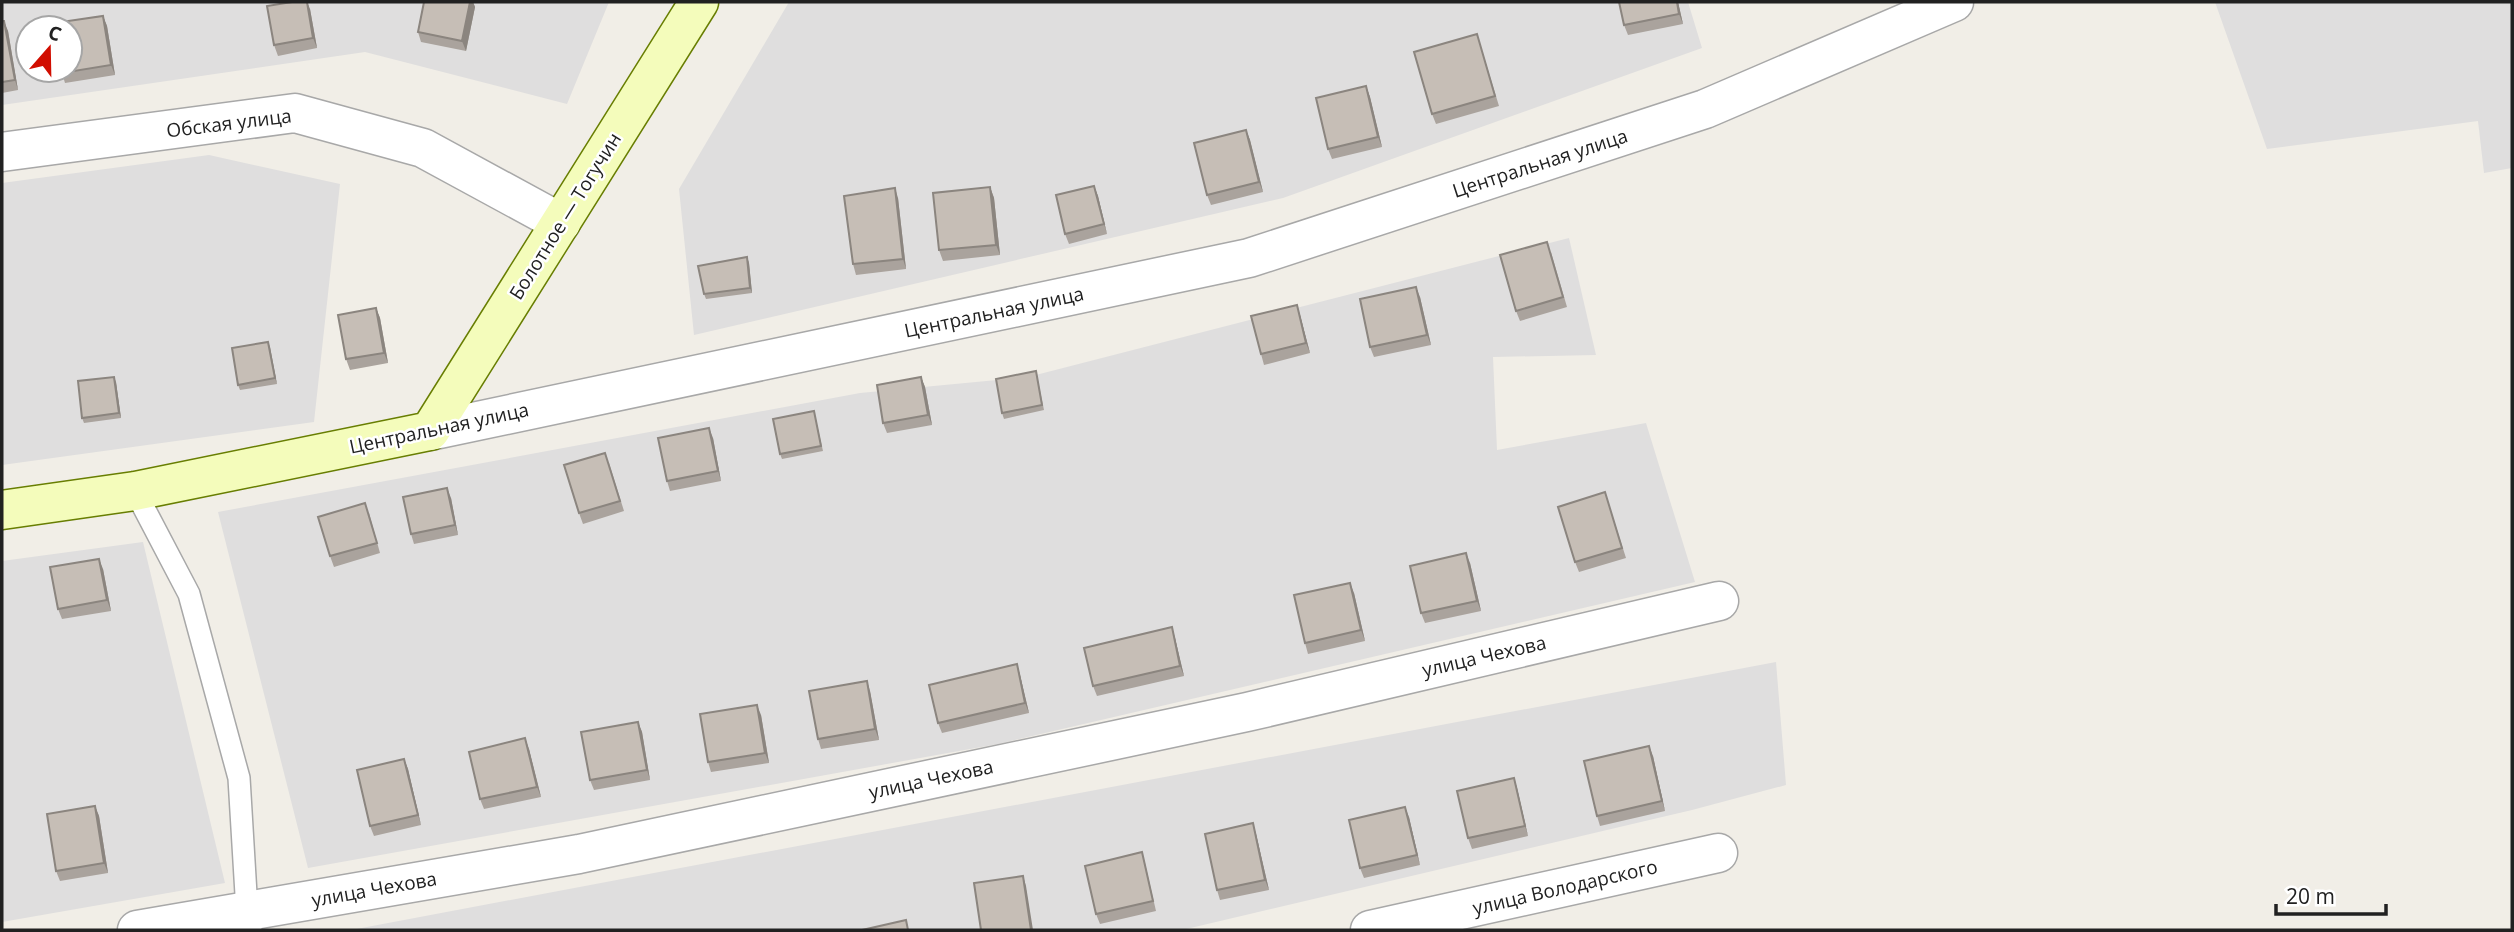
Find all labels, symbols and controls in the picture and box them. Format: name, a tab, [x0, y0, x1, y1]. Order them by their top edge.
north arrow	[14, 14, 84, 84]
text: С	[45, 19, 65, 47]
street label: Обская улица	[165, 102, 293, 144]
street label: Центральная улица	[1449, 122, 1631, 204]
street label: Болотное — Тогучин	[503, 127, 627, 305]
street label: Центральная улица	[902, 280, 1086, 344]
street label: Центральная улица	[347, 396, 531, 460]
street label: улица Чехова	[1419, 629, 1549, 683]
street label: улица Чехова	[866, 753, 996, 805]
street label: улица Володарского	[1470, 853, 1660, 921]
street label: улица Чехова	[309, 865, 439, 913]
scale bar	[2276, 872, 2386, 916]
text: 20 m	[2286, 882, 2335, 910]

